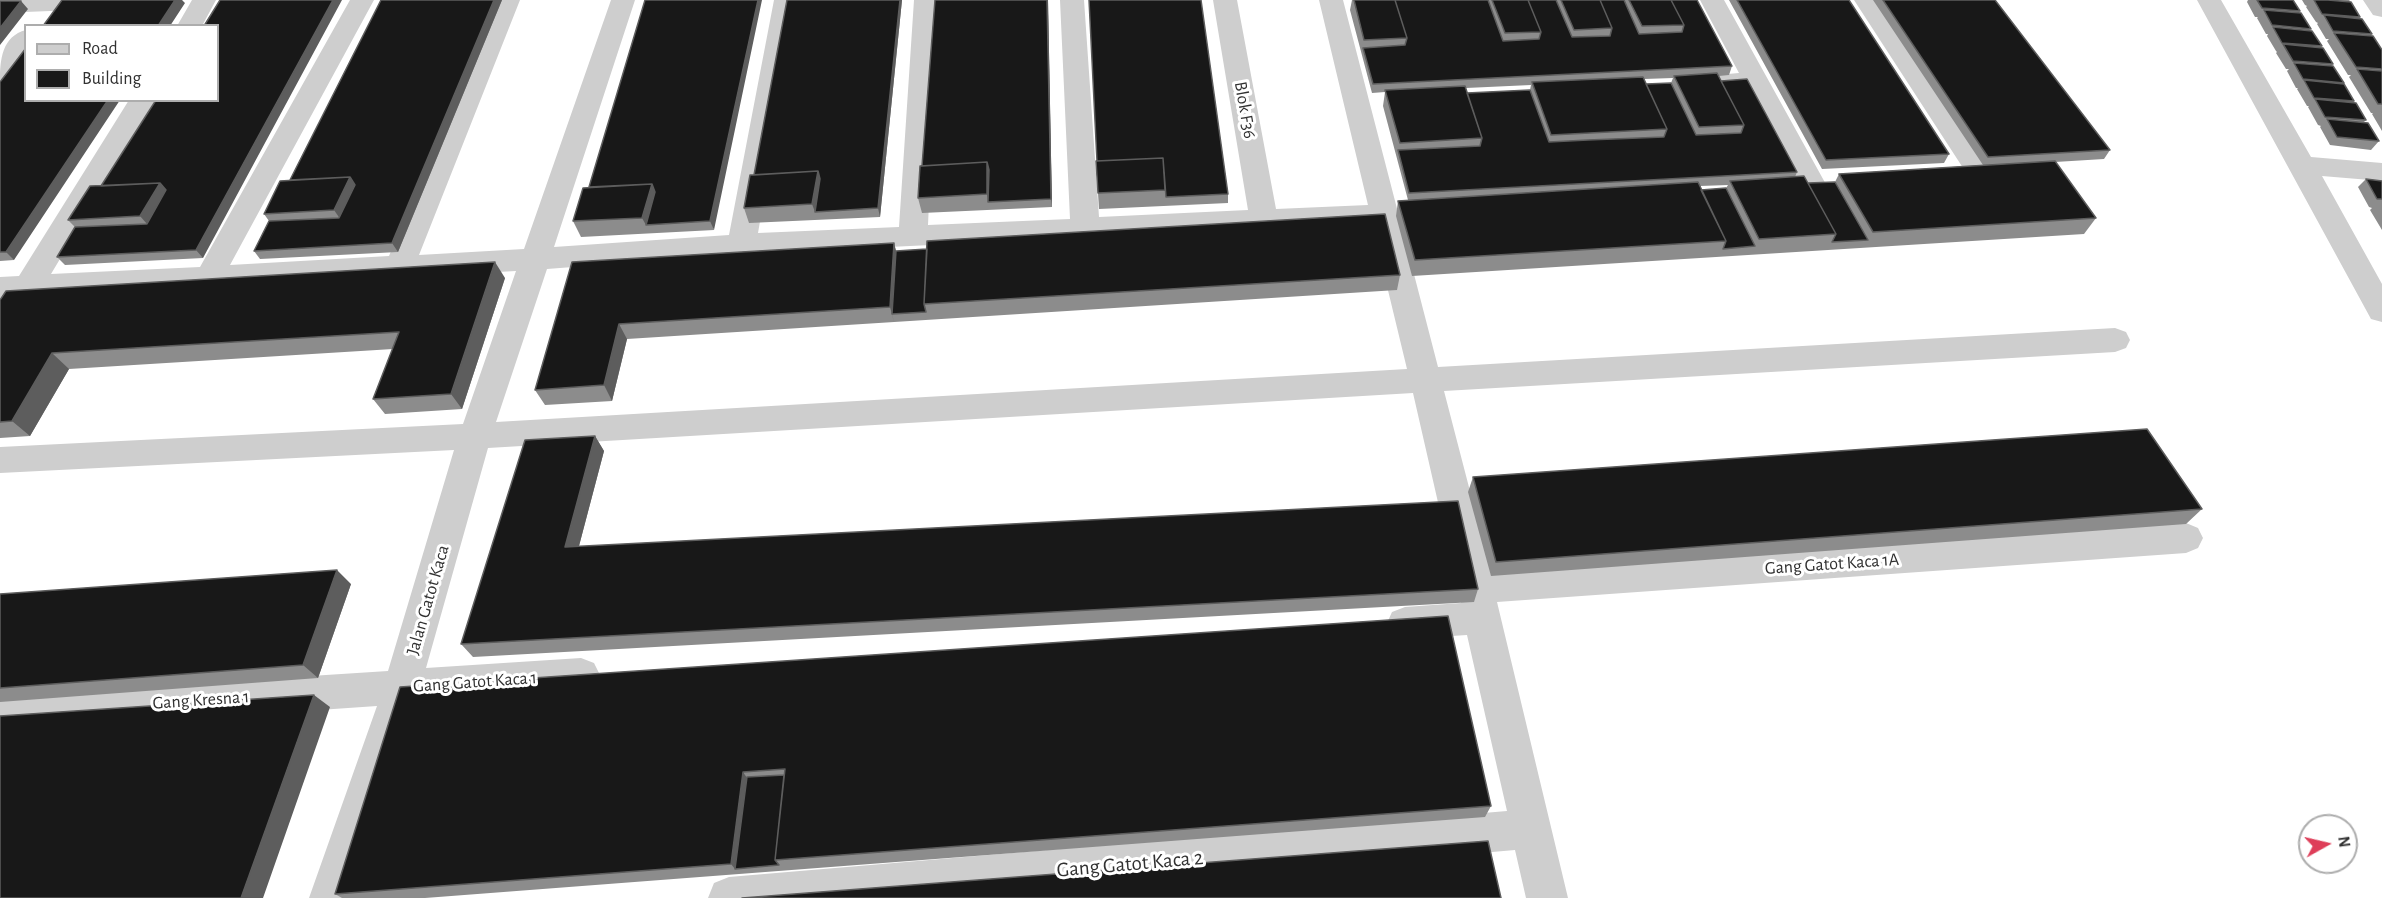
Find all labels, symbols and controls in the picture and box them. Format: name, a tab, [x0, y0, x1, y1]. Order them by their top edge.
legend	[24, 24, 219, 102]
text: Road	[82, 40, 118, 58]
text: Building	[82, 70, 141, 88]
street label: Blok F36	[1229, 80, 1261, 140]
street label: Jalan Gatot Kaca	[402, 543, 454, 657]
street label: Gang Gatot Kaca 1A	[1764, 549, 1900, 579]
street label: Gang Gatot Kaca 1	[412, 667, 538, 697]
street label: Gang Kresna 1	[152, 686, 250, 714]
north arrow	[2298, 814, 2358, 874]
text: N	[2335, 835, 2353, 848]
street label: Gang Gatot Kaca 2	[1056, 845, 1204, 883]

